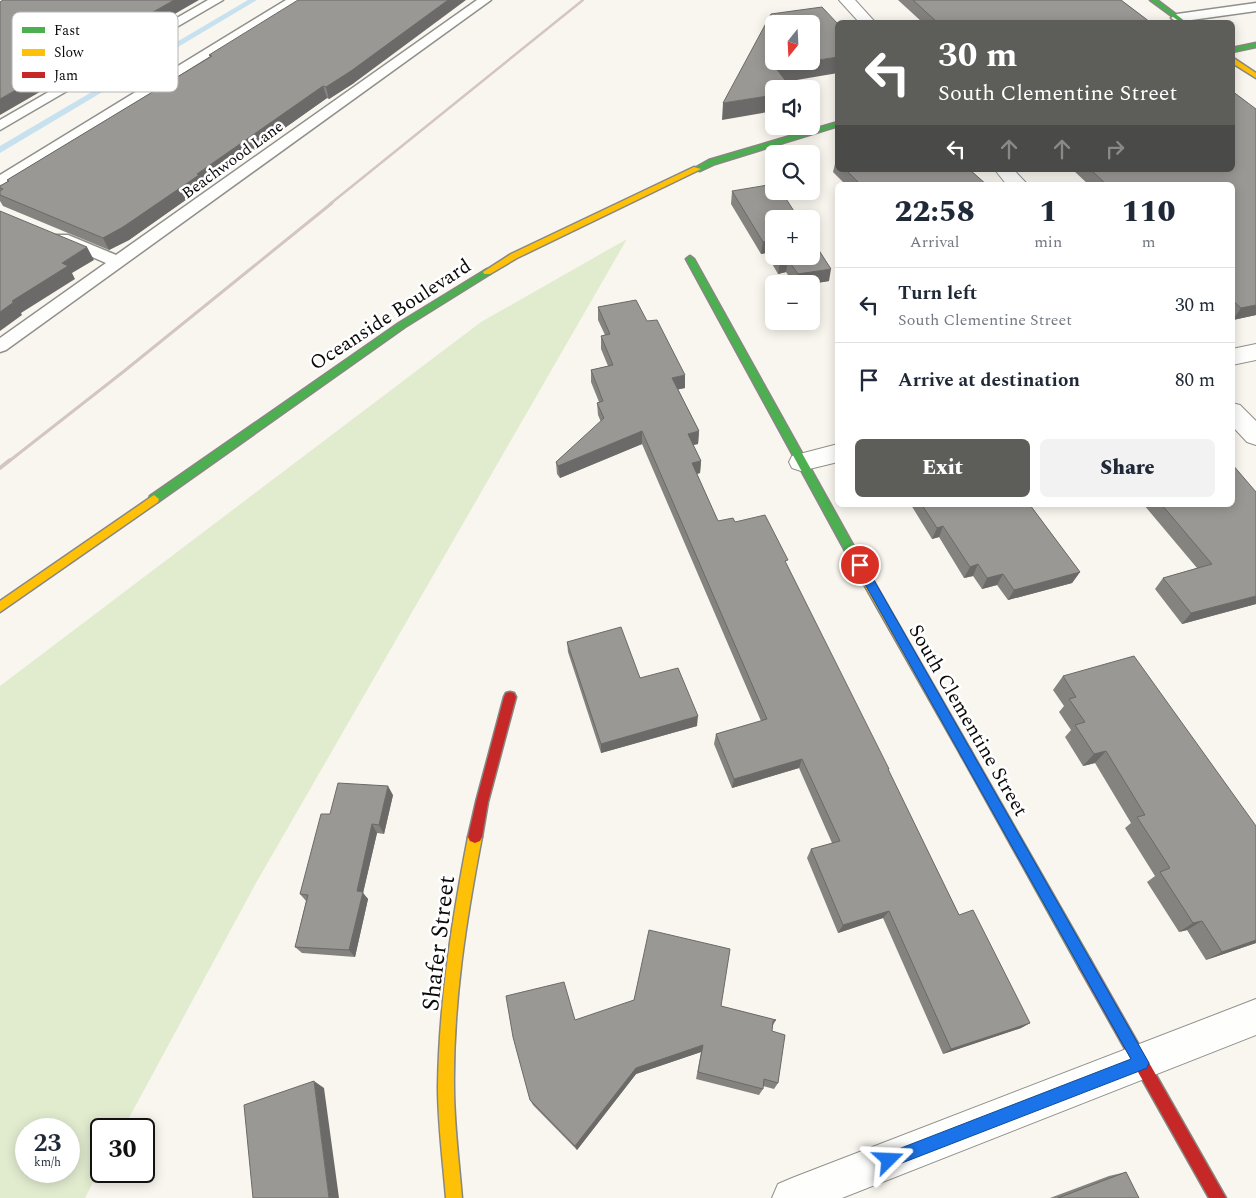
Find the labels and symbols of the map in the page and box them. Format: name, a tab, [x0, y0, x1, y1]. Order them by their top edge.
legend	[12, 12, 178, 92]
north arrow	[765, 15, 820, 70]
text: Fast	[54, 20, 80, 41]
text: Slow	[54, 42, 84, 63]
text: Jam	[54, 65, 78, 86]
street label: Beachwood Lane	[177, 115, 288, 205]
street label: Oceanside Boulevard	[304, 251, 477, 378]
pin	[839, 544, 881, 586]
street label: South Clementine Street	[901, 619, 1035, 822]
street label: Shafer Street	[413, 873, 465, 1013]
speed limit sign: 30	[90, 1118, 155, 1183]
position arrow	[862, 1133, 914, 1185]

